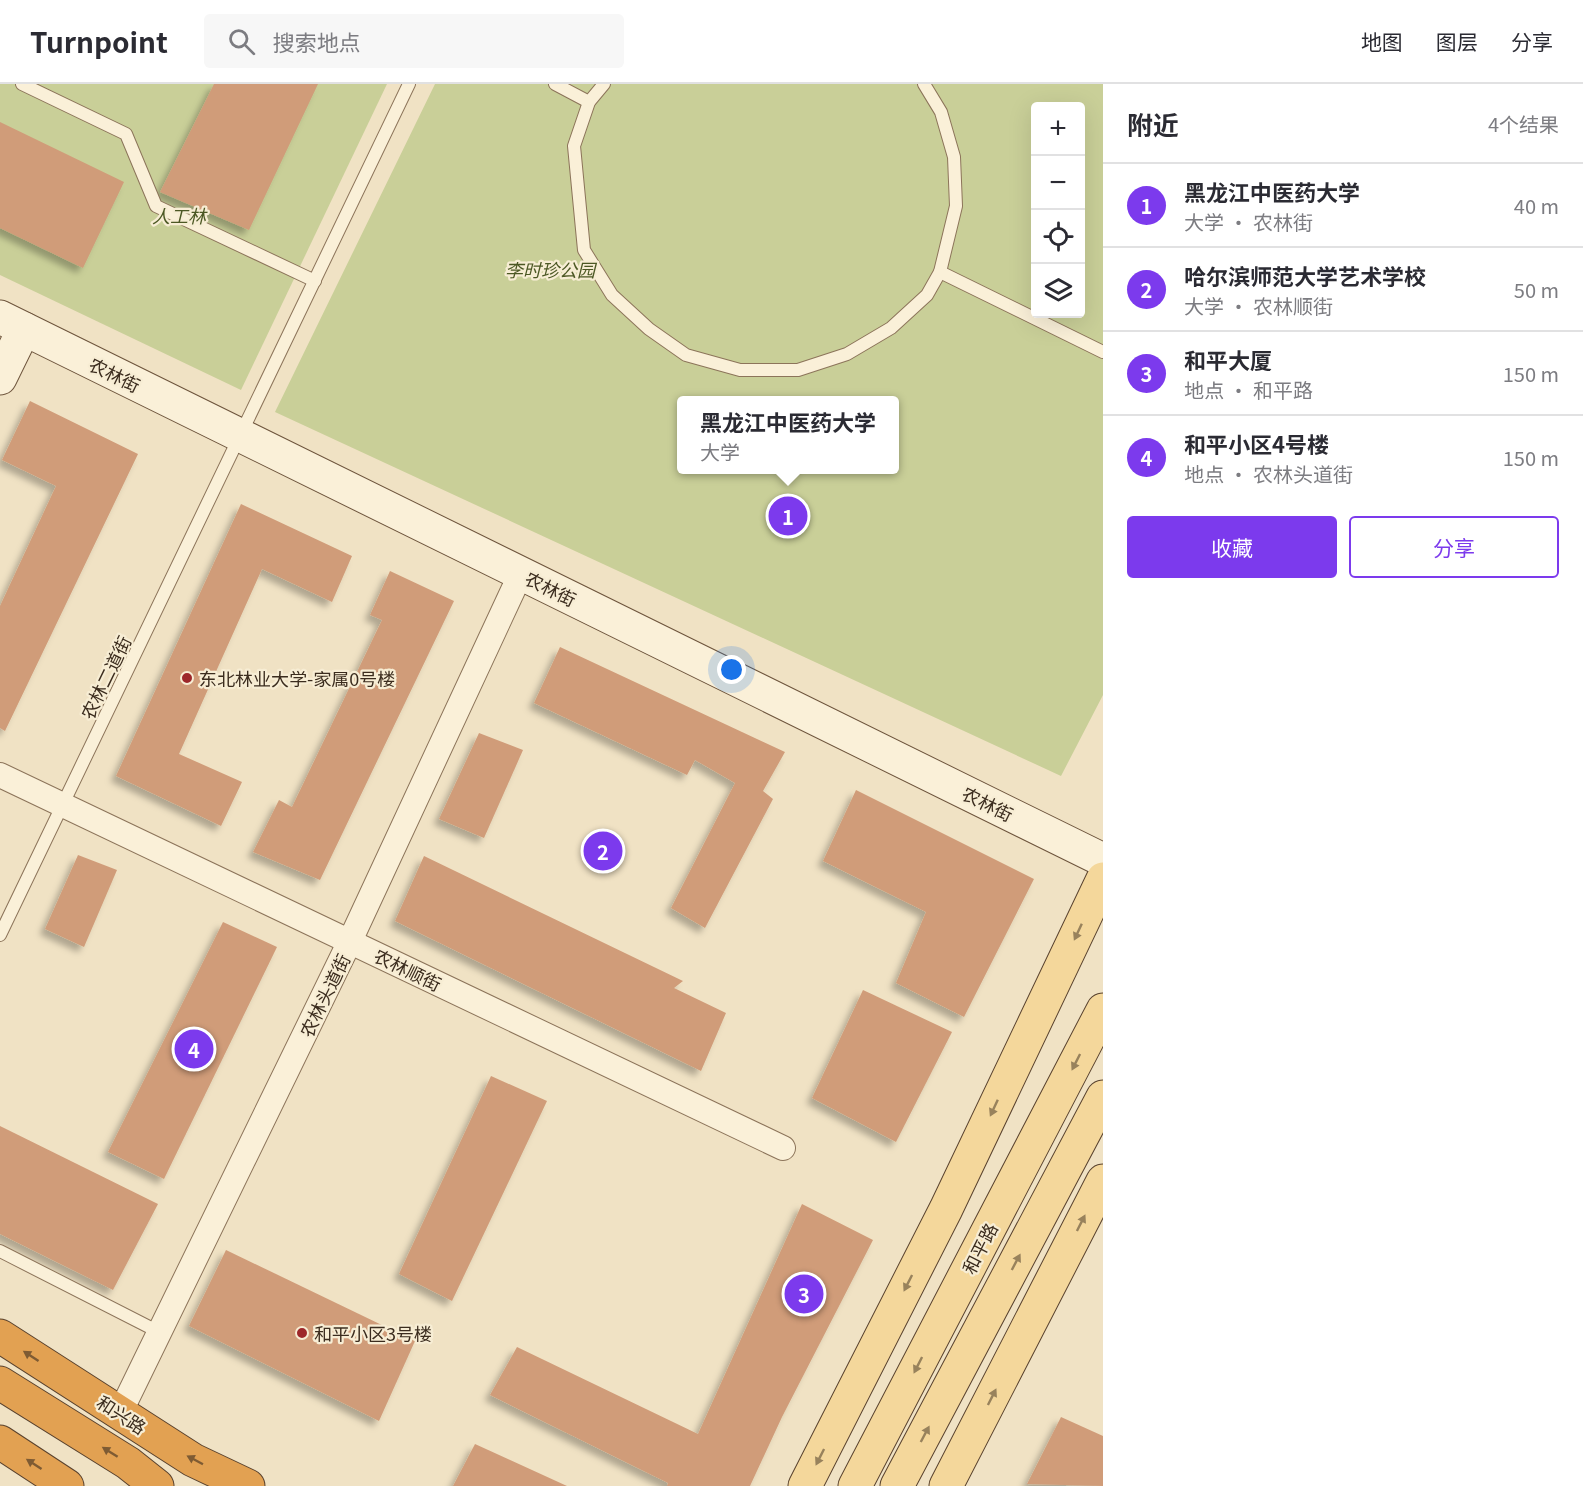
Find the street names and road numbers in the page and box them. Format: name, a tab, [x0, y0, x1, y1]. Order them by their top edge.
street label: 农林街	[85, 350, 145, 398]
street label: 农林街	[521, 564, 581, 612]
street label: 农林二道街	[74, 631, 136, 723]
street label: 农林街	[958, 779, 1018, 827]
street label: 农林顺街	[370, 942, 446, 996]
street label: 农林头道街	[293, 949, 355, 1041]
street label: 和平路	[955, 1218, 1003, 1278]
street label: 和兴路	[92, 1388, 152, 1440]

